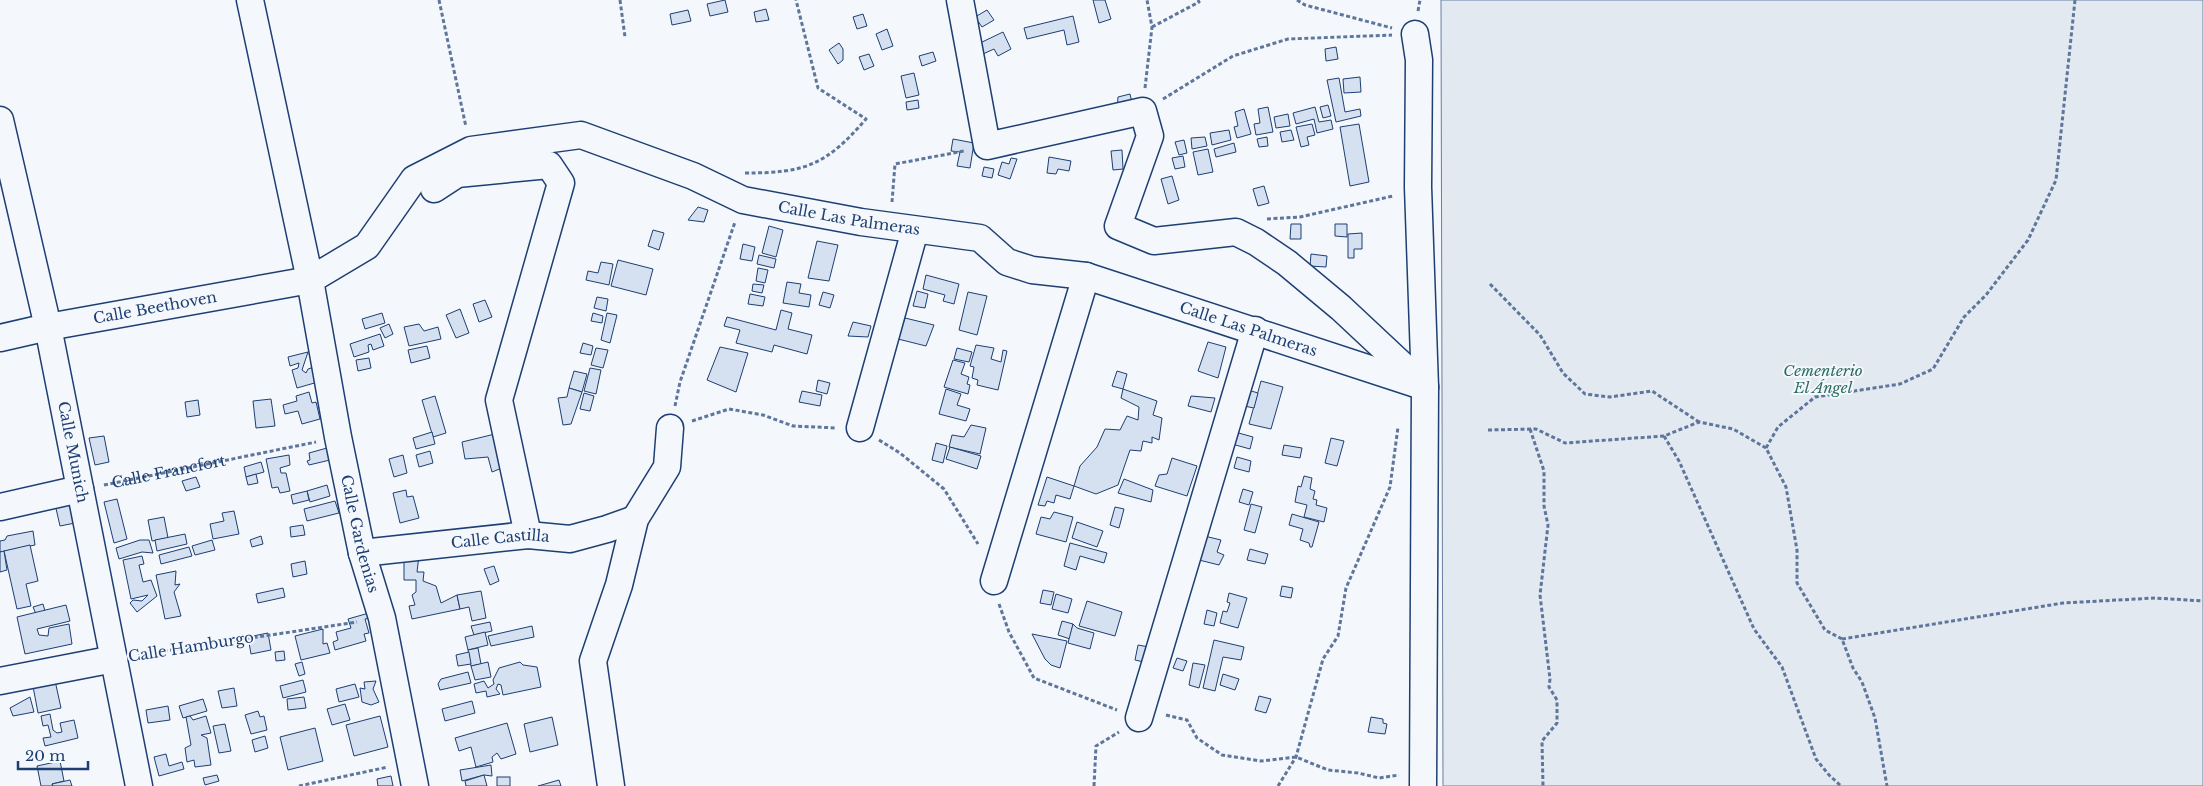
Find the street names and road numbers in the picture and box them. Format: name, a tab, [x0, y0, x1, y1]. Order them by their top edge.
street label: Calle Las Palmeras	[777, 197, 921, 239]
street label: Calle Beethoven	[92, 287, 218, 328]
street label: Calle Las Palmeras	[1177, 297, 1320, 360]
street label: Calle Munich	[54, 400, 93, 504]
street label: Calle Francfort	[110, 451, 227, 492]
street label: Calle Gardenias	[337, 473, 384, 595]
street label: Calle Castilla	[450, 525, 551, 552]
street label: Calle Hamburgo	[127, 627, 255, 666]

